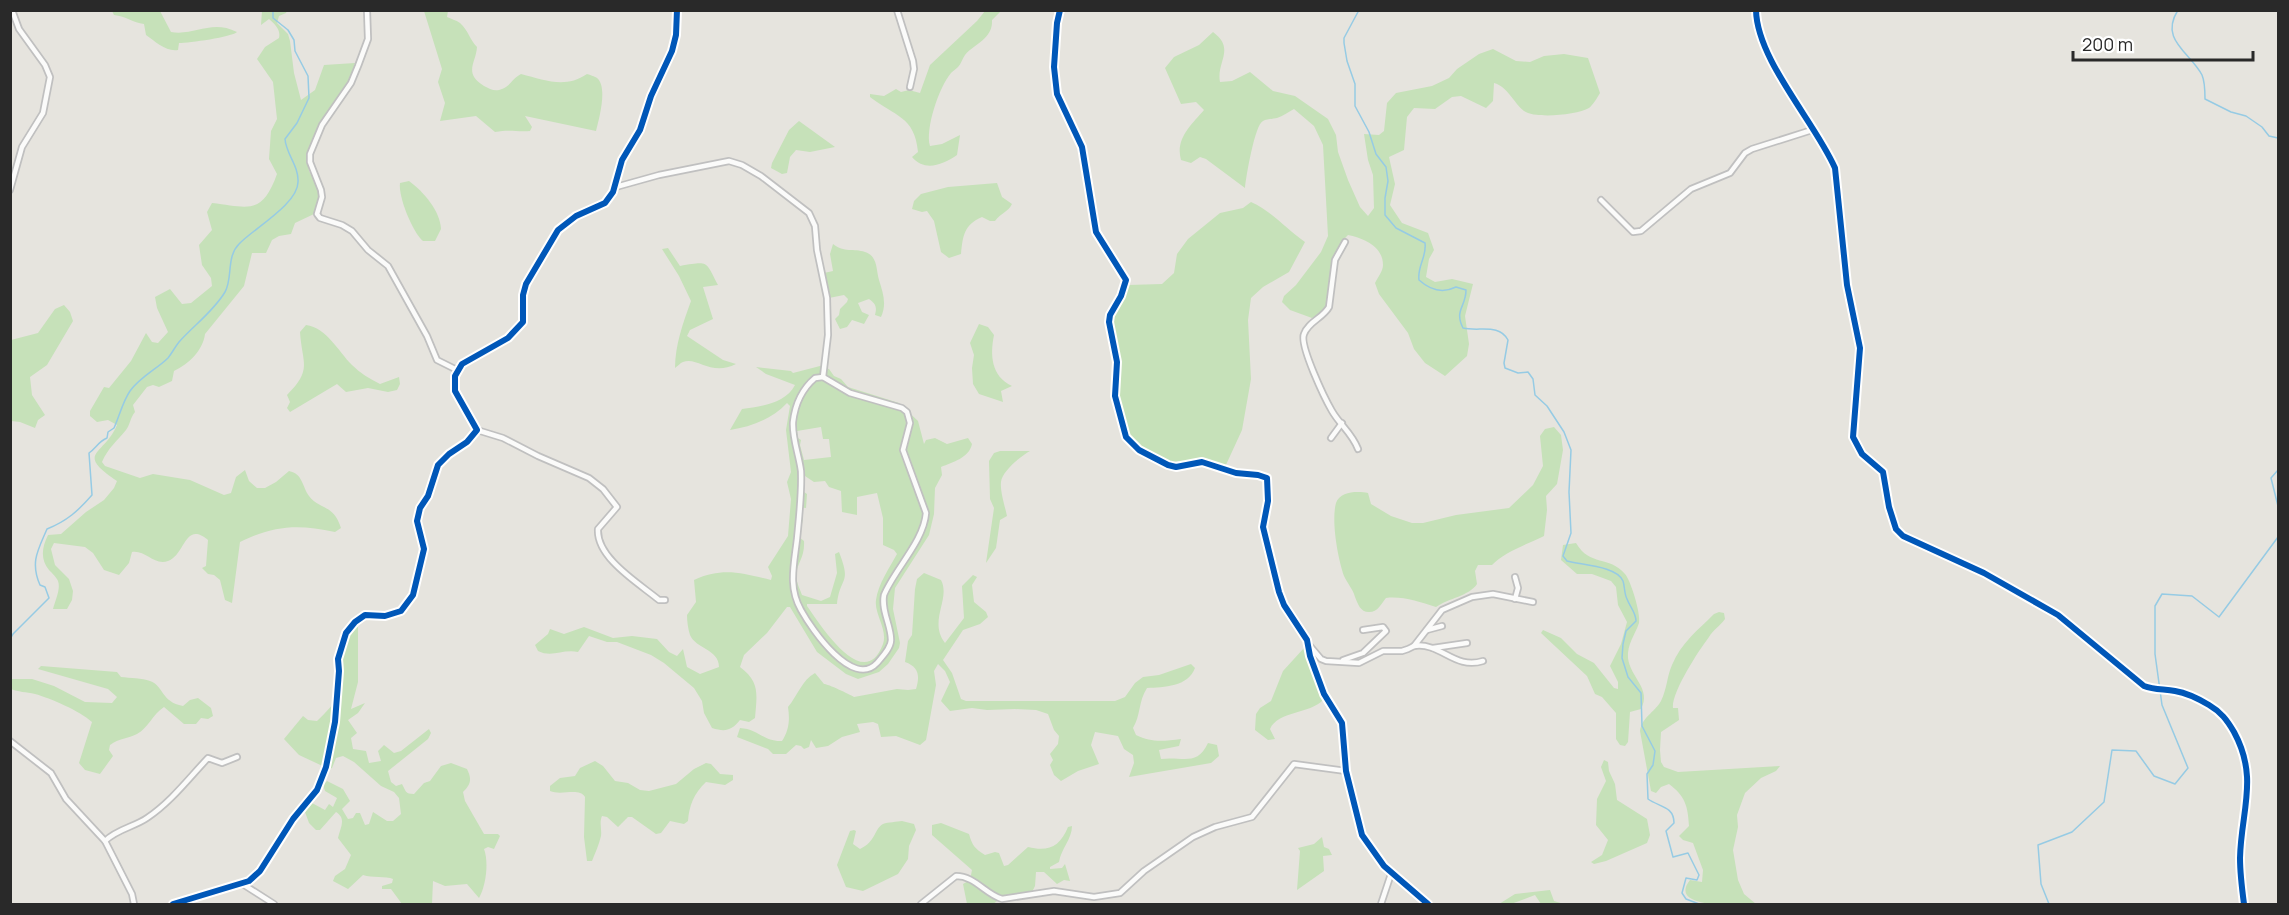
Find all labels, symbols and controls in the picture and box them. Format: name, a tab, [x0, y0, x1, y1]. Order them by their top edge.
scale bar	[2073, 24, 2253, 62]
text: 200 m	[2082, 32, 2133, 56]

